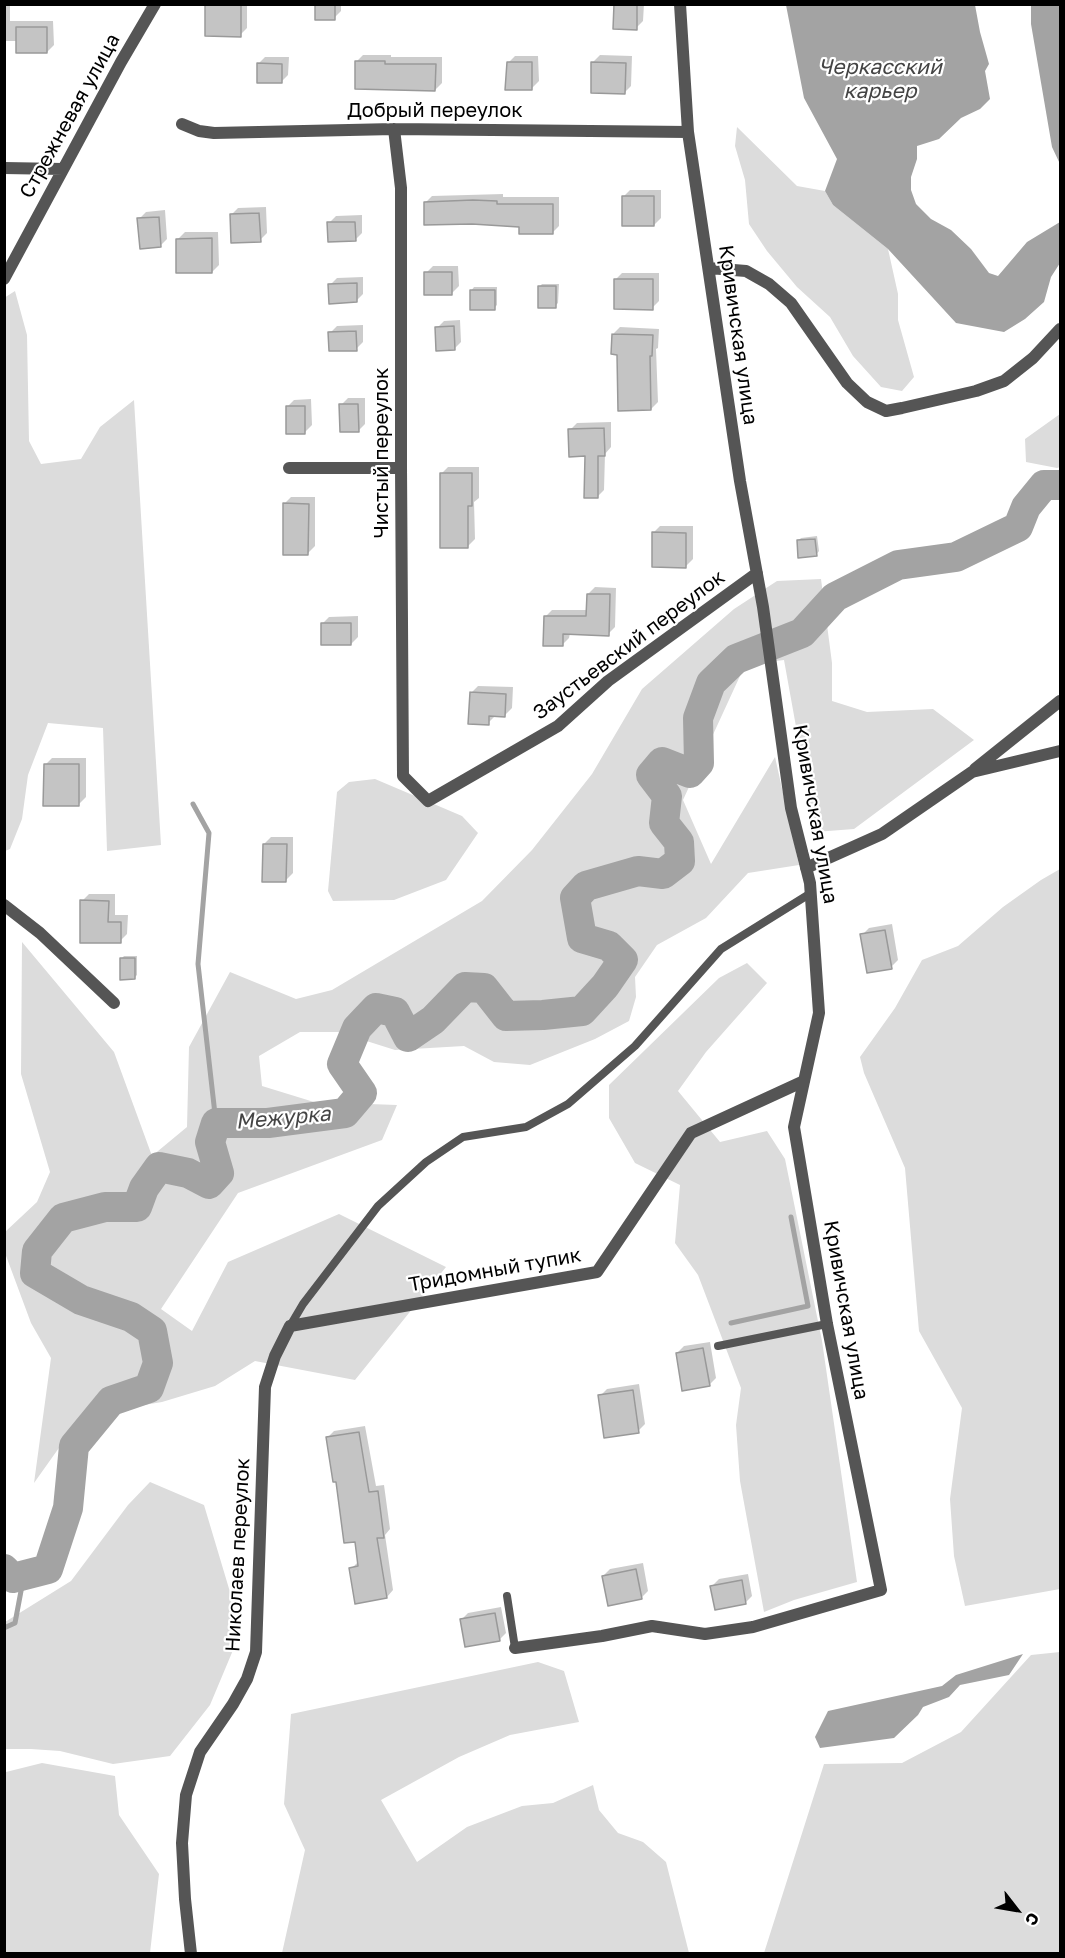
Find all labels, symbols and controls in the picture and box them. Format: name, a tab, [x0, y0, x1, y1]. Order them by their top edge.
street label: Стрежневая улица	[15, 30, 125, 202]
water label: Черкасский карьер	[818, 54, 942, 104]
street label: Добрый переулок	[347, 99, 523, 123]
street label: Кривичская улица	[713, 243, 763, 427]
street label: Чистый переулок	[370, 367, 394, 539]
street label: Заустьевский переулок	[528, 565, 730, 725]
street label: Кривичская улица	[787, 722, 843, 906]
water label: Межурка	[234, 1101, 332, 1135]
street label: Кривичская улица	[818, 1218, 874, 1402]
street label: Тридомный тупик	[407, 1243, 583, 1297]
street label: Николаев переулок	[221, 1457, 255, 1653]
north arrow	[987, 1880, 1047, 1940]
text: С	[1021, 1909, 1044, 1929]

